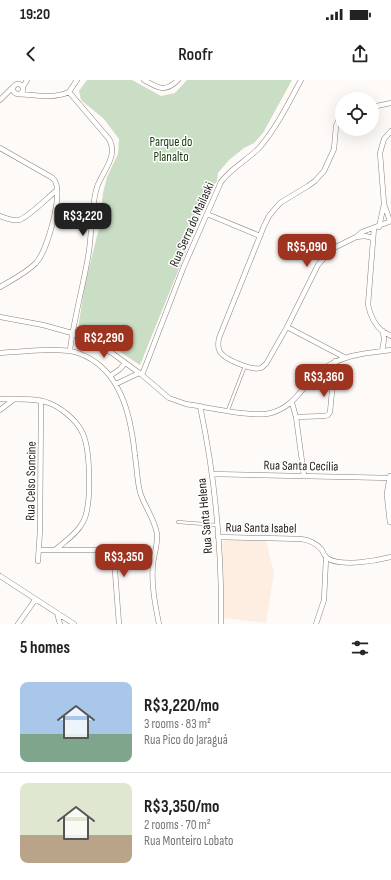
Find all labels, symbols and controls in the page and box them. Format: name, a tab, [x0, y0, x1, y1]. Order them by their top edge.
text: 19:20	[20, 5, 50, 24]
icon: back	[20, 43, 42, 65]
icon: share	[349, 43, 371, 65]
text: Roofr	[178, 44, 213, 65]
map controls	[335, 92, 379, 136]
button: locate	[335, 92, 379, 136]
park label: Parque do Planalto	[150, 134, 192, 165]
street label: Rua Serra do Mailaski	[166, 180, 218, 269]
pin: R$3,220	[46, 203, 120, 237]
text: R$3,220	[63, 208, 103, 224]
pin: R$5,090	[270, 234, 344, 268]
text: R$5,090	[287, 239, 327, 255]
pin: R$2,290	[67, 325, 141, 359]
text: R$2,290	[84, 330, 124, 346]
pin: R$3,360	[287, 364, 361, 398]
text: R$3,360	[304, 369, 344, 385]
street label: Rua Celso Soncine	[22, 441, 40, 521]
street label: Rua Santa Cecília	[263, 457, 339, 475]
street label: Rua Santa Helena	[194, 477, 216, 554]
street label: Rua Santa Isabel	[225, 519, 297, 537]
pin: R$3,350	[87, 544, 161, 578]
text: R$3,350	[104, 549, 144, 565]
icon: filters	[349, 637, 371, 659]
text: 5 homes	[20, 638, 70, 658]
text: R$3,220/mo	[144, 696, 219, 716]
icon: home	[52, 698, 100, 746]
text: 3 rooms · 83 m²	[144, 716, 211, 732]
text: Rua Pico do Jaraguá	[144, 732, 228, 748]
text: R$3,350/mo	[144, 797, 219, 817]
icon: home	[52, 799, 100, 847]
text: 2 rooms · 70 m²	[144, 817, 211, 833]
text: Rua Monteiro Lobato	[144, 833, 233, 849]

